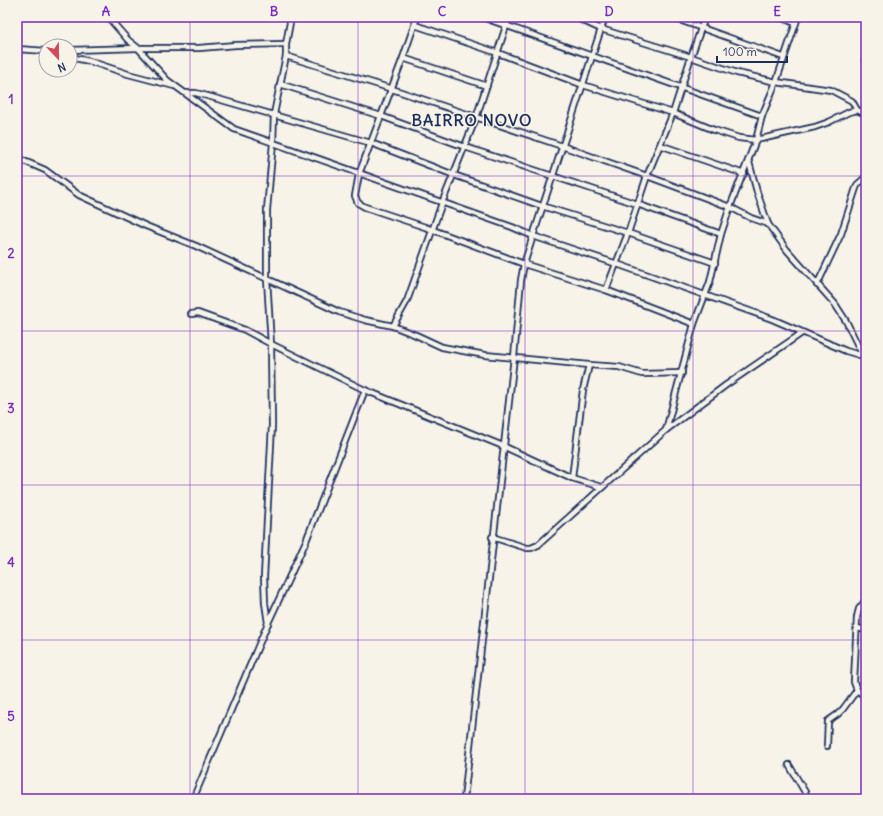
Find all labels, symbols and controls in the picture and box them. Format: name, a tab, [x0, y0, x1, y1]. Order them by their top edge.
text: A	[102, 3, 111, 20]
text: B	[270, 3, 279, 20]
text: C	[438, 3, 447, 20]
text: D	[604, 3, 614, 20]
text: E	[773, 3, 781, 20]
north arrow	[38, 38, 78, 78]
scale bar	[717, 38, 787, 64]
text: 100 m	[723, 44, 757, 59]
text: N	[56, 59, 68, 75]
text: 1	[8, 91, 14, 108]
district label: BAIRRO NOVO	[412, 110, 532, 130]
text: 2	[7, 245, 15, 262]
text: 3	[7, 400, 15, 417]
text: 4	[7, 554, 15, 571]
text: 5	[7, 708, 15, 725]

